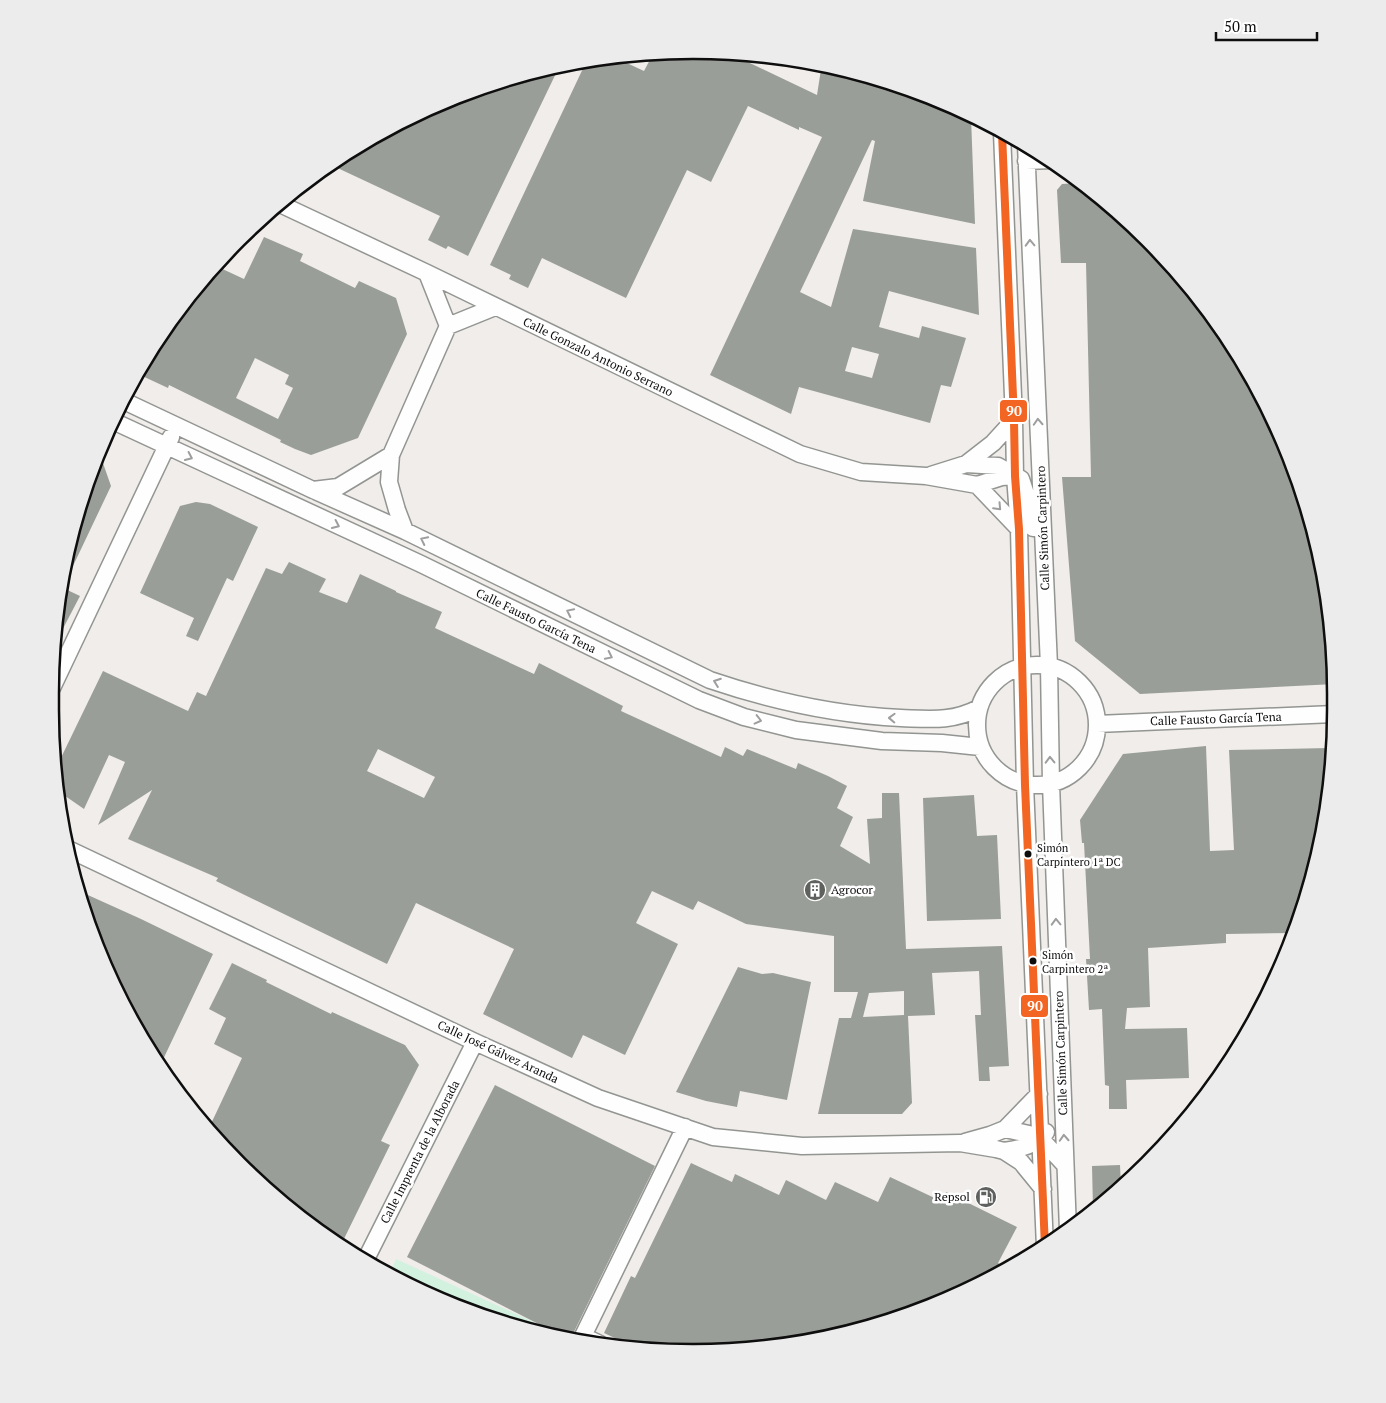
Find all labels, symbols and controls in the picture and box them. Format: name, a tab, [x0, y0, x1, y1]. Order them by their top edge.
scale bar	[1216, 10, 1317, 42]
text: 50 m	[1224, 16, 1257, 36]
one-way arrow	[1025, 238, 1035, 246]
street label: Calle Gonzalo Antonio Serrano	[521, 314, 676, 400]
line badge: 90	[999, 399, 1028, 423]
text: 90	[1006, 401, 1022, 420]
one-way arrow	[1033, 418, 1044, 426]
one-way arrow	[183, 451, 192, 461]
street label: Calle Simón Carpintero	[1033, 465, 1052, 591]
one-way arrow	[992, 501, 1001, 510]
one-way arrow	[331, 519, 340, 530]
one-way arrow	[420, 536, 429, 547]
street label: Calle Fausto García Tena	[474, 585, 599, 656]
one-way arrow	[566, 607, 575, 618]
one-way arrow	[603, 650, 612, 660]
one-way arrow	[713, 678, 721, 688]
street label: Calle Fausto García Tena	[1150, 709, 1282, 728]
one-way arrow	[888, 712, 896, 723]
one-way arrow	[753, 714, 762, 725]
one-way arrow	[1045, 755, 1056, 763]
place label: Simón Carpintero 1ª DC	[1037, 841, 1121, 869]
marker: Simón Carpintero 1ª DC	[1023, 849, 1033, 859]
building icon: Agrocor	[803, 878, 827, 902]
place label: Agrocor	[831, 882, 873, 897]
one-way arrow	[1051, 918, 1061, 926]
place label: Simón Carpintero 2ª	[1042, 948, 1108, 976]
marker: Simón Carpintero 2ª	[1028, 956, 1038, 966]
street label: Calle Simón Carpintero	[1051, 990, 1070, 1116]
line badge: 90	[1020, 994, 1049, 1018]
text: 90	[1027, 996, 1043, 1015]
street label: Calle José Gálvez Aranda	[435, 1017, 561, 1086]
street label: Calle Imprenta de la Alborada	[377, 1078, 462, 1226]
one-way arrow	[1059, 1134, 1070, 1142]
fuel station icon: Repsol	[974, 1185, 998, 1209]
place label: Repsol	[934, 1189, 970, 1204]

